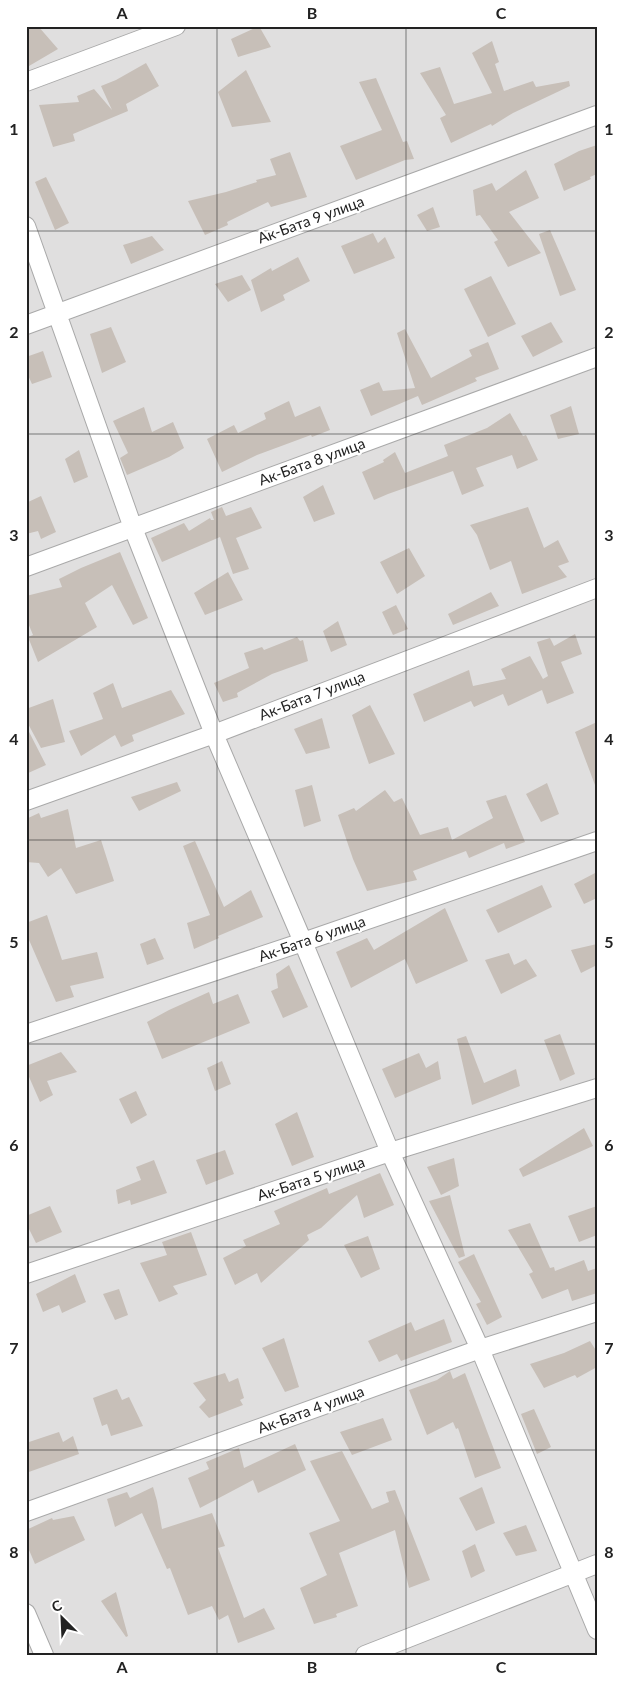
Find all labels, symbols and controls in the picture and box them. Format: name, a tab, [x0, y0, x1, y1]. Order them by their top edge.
text: A	[115, 3, 128, 22]
text: B	[307, 3, 317, 22]
text: C	[496, 3, 507, 22]
text: 1	[9, 119, 19, 138]
text: 1	[604, 119, 614, 138]
street label: Ак-Бата 9 улица	[255, 191, 366, 247]
text: 2	[9, 322, 19, 341]
text: 2	[604, 322, 614, 341]
street label: Ак-Бата 8 улица	[256, 433, 367, 489]
text: 3	[9, 525, 19, 544]
text: 3	[604, 525, 614, 544]
street label: Ак-Бата 7 улица	[256, 667, 367, 724]
text: 4	[9, 729, 19, 748]
text: 4	[604, 729, 614, 748]
street label: Ак-Бата 6 улица	[256, 911, 368, 965]
text: 5	[9, 932, 19, 951]
text: 5	[604, 932, 614, 951]
text: 6	[9, 1135, 19, 1154]
text: 6	[604, 1135, 614, 1154]
street label: Ак-Бата 5 улица	[255, 1152, 367, 1204]
text: 7	[9, 1338, 19, 1357]
text: 7	[604, 1338, 614, 1357]
street label: Ак-Бата 4 улица	[255, 1381, 366, 1437]
text: 8	[9, 1542, 19, 1561]
text: 8	[604, 1542, 614, 1561]
north arrow	[38, 1594, 88, 1644]
text: С	[49, 1596, 65, 1615]
text: A	[115, 1657, 128, 1676]
text: B	[307, 1657, 317, 1676]
text: C	[496, 1657, 507, 1676]

